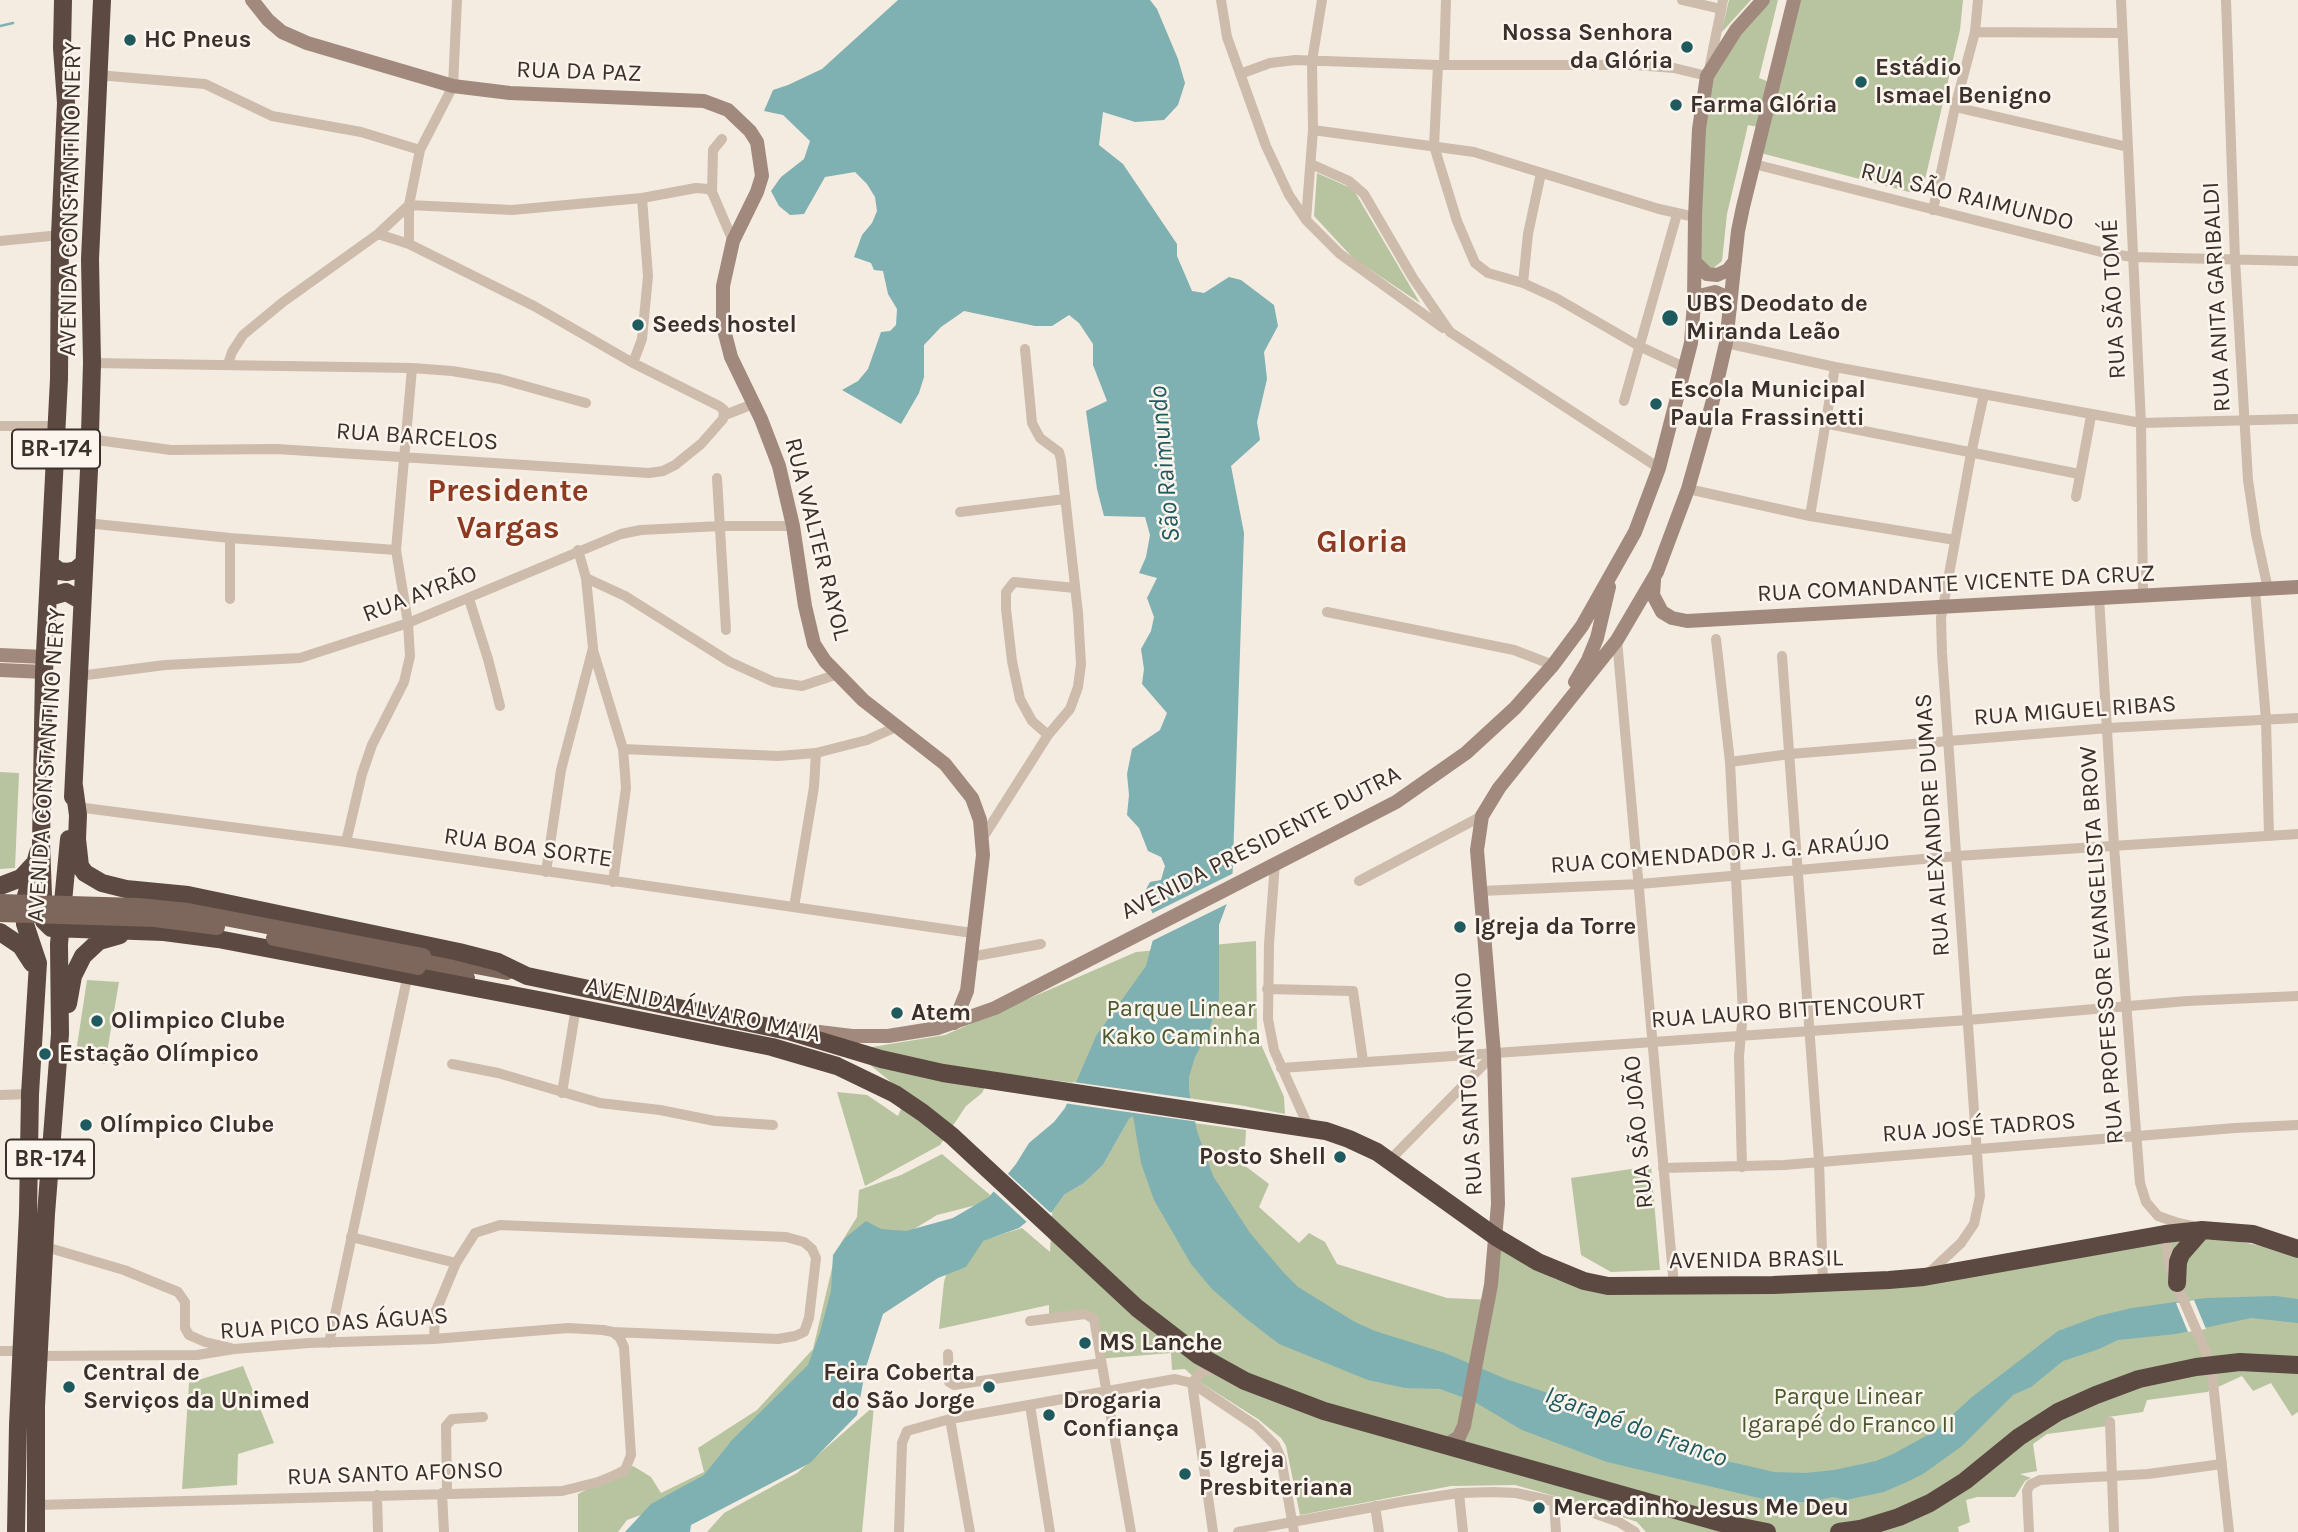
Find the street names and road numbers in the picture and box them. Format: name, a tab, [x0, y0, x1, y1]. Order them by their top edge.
street label: AVENIDA CONSTANTINO NERY	[54, 41, 88, 357]
street label: RUA DA PAZ	[516, 55, 642, 89]
street label: RUA SÃO RAIMUNDO	[1858, 157, 2076, 237]
street label: RUA ANITA GARIBALDI	[2197, 181, 2237, 413]
street label: RUA SÃO TOMÉ	[2095, 218, 2133, 380]
street label: RUA BARCELOS	[335, 417, 499, 457]
road number: BR-174	[12, 430, 100, 468]
street label: RUA WALTER RAYOL	[778, 435, 856, 643]
street label: RUA AYRÃO	[359, 559, 481, 629]
street label: RUA COMANDANTE VICENTE DA CRUZ	[1756, 559, 2156, 609]
street label: AVENIDA CONSTANTINO NERY	[22, 607, 72, 923]
street label: RUA MIGUEL RIBAS	[1973, 690, 2177, 732]
street label: RUA ALEXANDRE DUMAS	[1909, 692, 1957, 958]
street label: RUA PROFESSOR EVANGELISTA BROW	[2074, 745, 2130, 1145]
street label: AVENIDA PRESIDENTE DUTRA	[1116, 760, 1406, 926]
street label: RUA BOA SORTE	[442, 822, 614, 874]
street label: RUA COMENDADOR J. G. ARAÚJO	[1549, 828, 1891, 880]
street label: AVENIDA ÁLVARO MAIA	[583, 971, 823, 1049]
street label: RUA SANTO ANTÔNIO	[1449, 971, 1489, 1197]
street label: RUA LAURO BITTENCOURT	[1650, 987, 1926, 1035]
street label: RUA SÃO JOÃO	[1618, 1054, 1660, 1210]
street label: RUA JOSÉ TADROS	[1881, 1107, 2077, 1149]
road number: BR-174	[6, 1140, 94, 1178]
street label: AVENIDA BRASIL	[1669, 1244, 1843, 1276]
street label: RUA PICO DAS ÁGUAS	[219, 1302, 449, 1346]
street label: RUA SANTO AFONSO	[287, 1456, 503, 1492]

